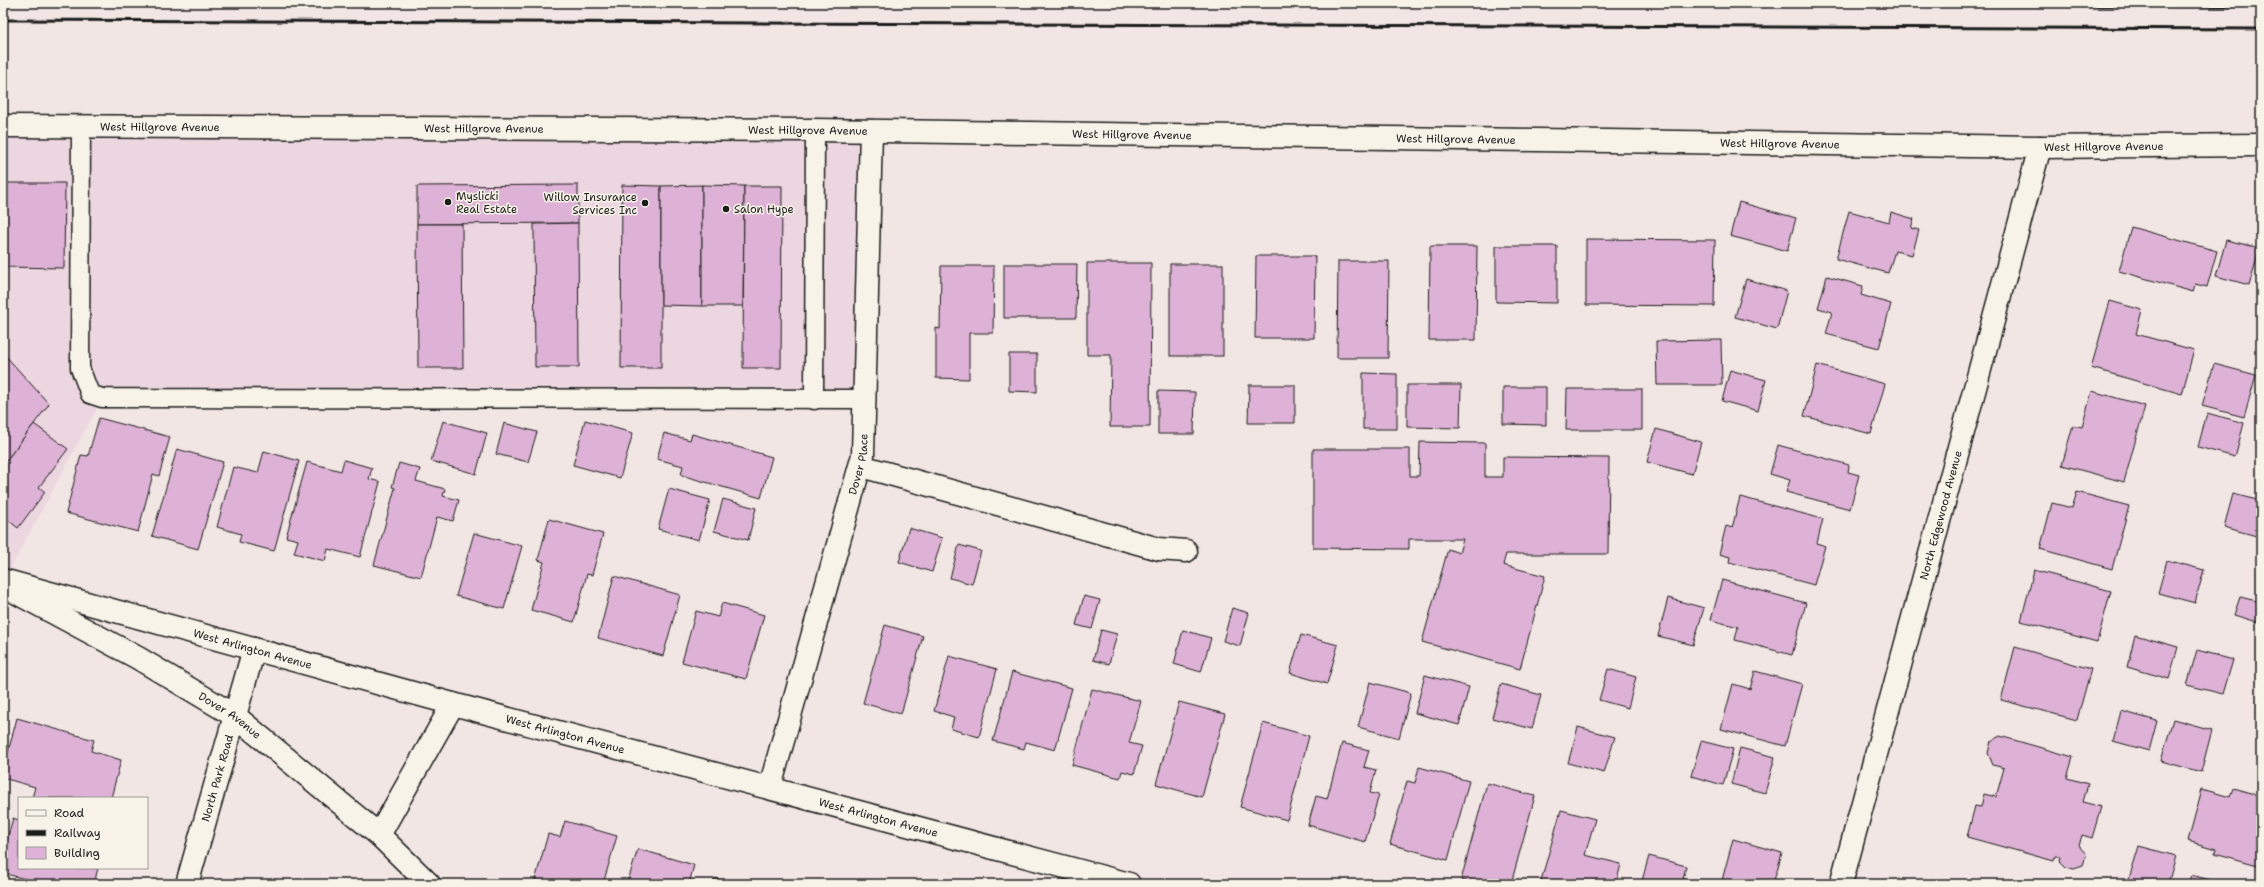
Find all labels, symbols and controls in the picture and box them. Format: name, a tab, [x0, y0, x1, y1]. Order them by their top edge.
street label: West Hillgrove Avenue	[100, 119, 220, 135]
street label: West Hillgrove Avenue	[424, 121, 544, 136]
street label: West Hillgrove Avenue	[748, 122, 868, 138]
street label: West Hillgrove Avenue	[1072, 126, 1192, 143]
street label: West Hillgrove Avenue	[1396, 131, 1516, 147]
street label: West Hillgrove Avenue	[1720, 135, 1840, 152]
street label: West Hillgrove Avenue	[2044, 138, 2164, 154]
place label: Myslicki Real Estate	[456, 189, 517, 217]
place label: Willow Insurance Services Inc	[544, 190, 637, 218]
marker: Myslicki Real Estate	[443, 197, 453, 207]
marker: Willow Insurance Services Inc	[640, 198, 650, 208]
place label: Salon Hype	[734, 202, 794, 217]
marker: Salon Hype	[721, 204, 731, 214]
street label: Dover Place	[845, 433, 871, 497]
street label: North Edgewood Avenue	[1916, 449, 1965, 582]
street label: West Arlington Avenue	[192, 625, 314, 672]
street label: Dover Avenue	[196, 688, 264, 742]
street label: West Arlington Avenue	[504, 711, 627, 757]
street label: North Park Road	[198, 733, 237, 824]
street label: West Arlington Avenue	[817, 794, 940, 840]
legend	[18, 797, 148, 869]
text: Road	[54, 805, 85, 821]
text: Railway	[54, 825, 101, 841]
text: Building	[54, 845, 100, 861]

